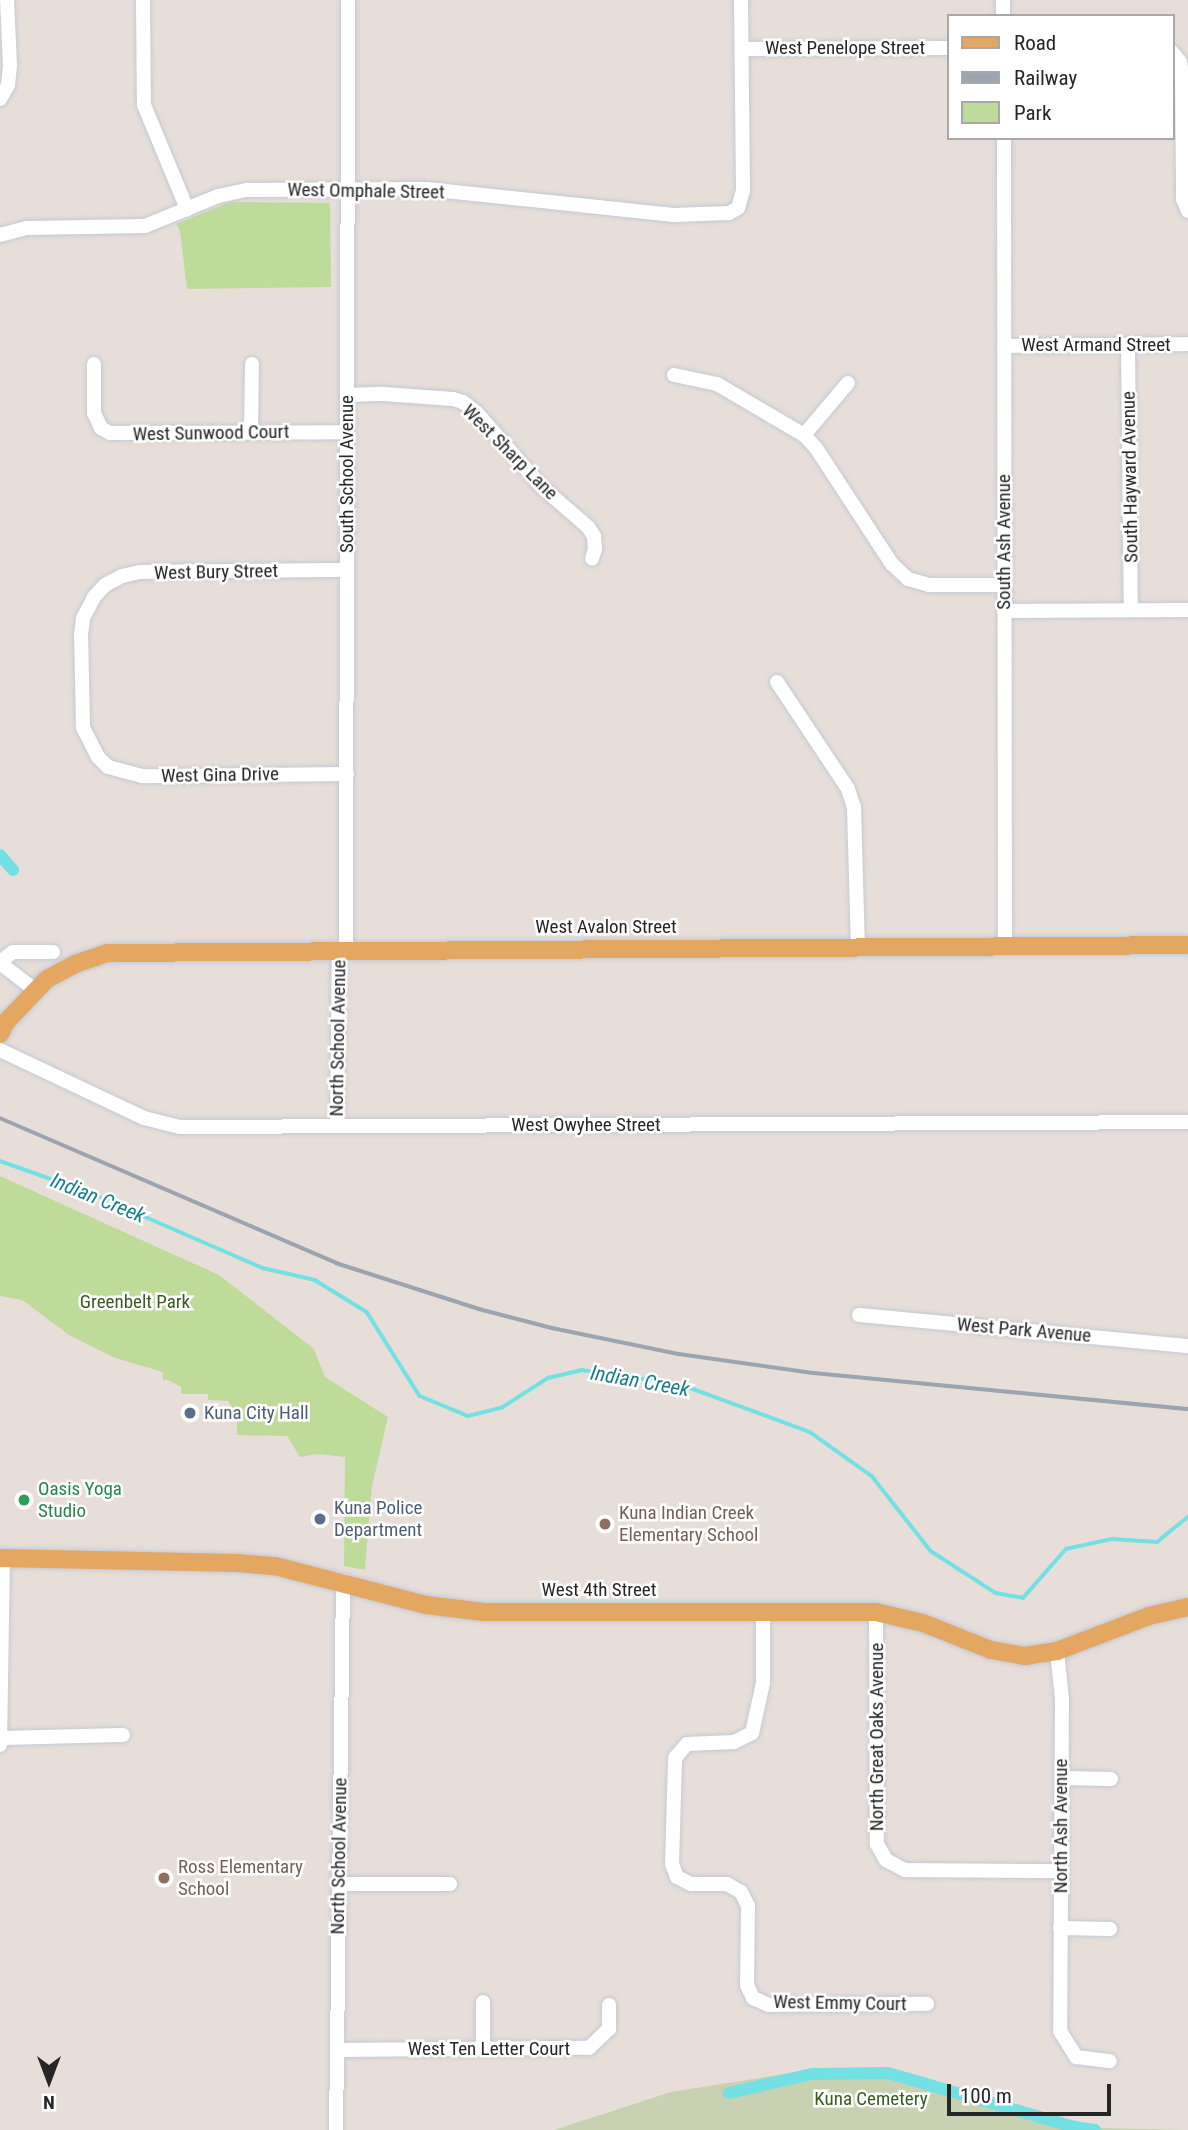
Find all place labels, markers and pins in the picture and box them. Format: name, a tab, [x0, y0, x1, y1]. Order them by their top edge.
place label: Kuna City Hall	[204, 1402, 309, 1424]
marker: Kuna City Hall	[182, 1405, 198, 1421]
place label: Oasis Yoga Studio	[38, 1478, 122, 1522]
marker: Oasis Yoga Studio	[16, 1492, 32, 1508]
place label: Kuna Police Department	[334, 1497, 422, 1541]
place label: Kuna Indian Creek Elementary School	[619, 1502, 758, 1546]
marker: Kuna Police Department	[312, 1511, 328, 1527]
marker: Kuna Indian Creek Elementary School	[597, 1516, 613, 1532]
place label: Ross Elementary School	[178, 1856, 303, 1900]
marker: Ross Elementary School	[156, 1870, 172, 1886]

